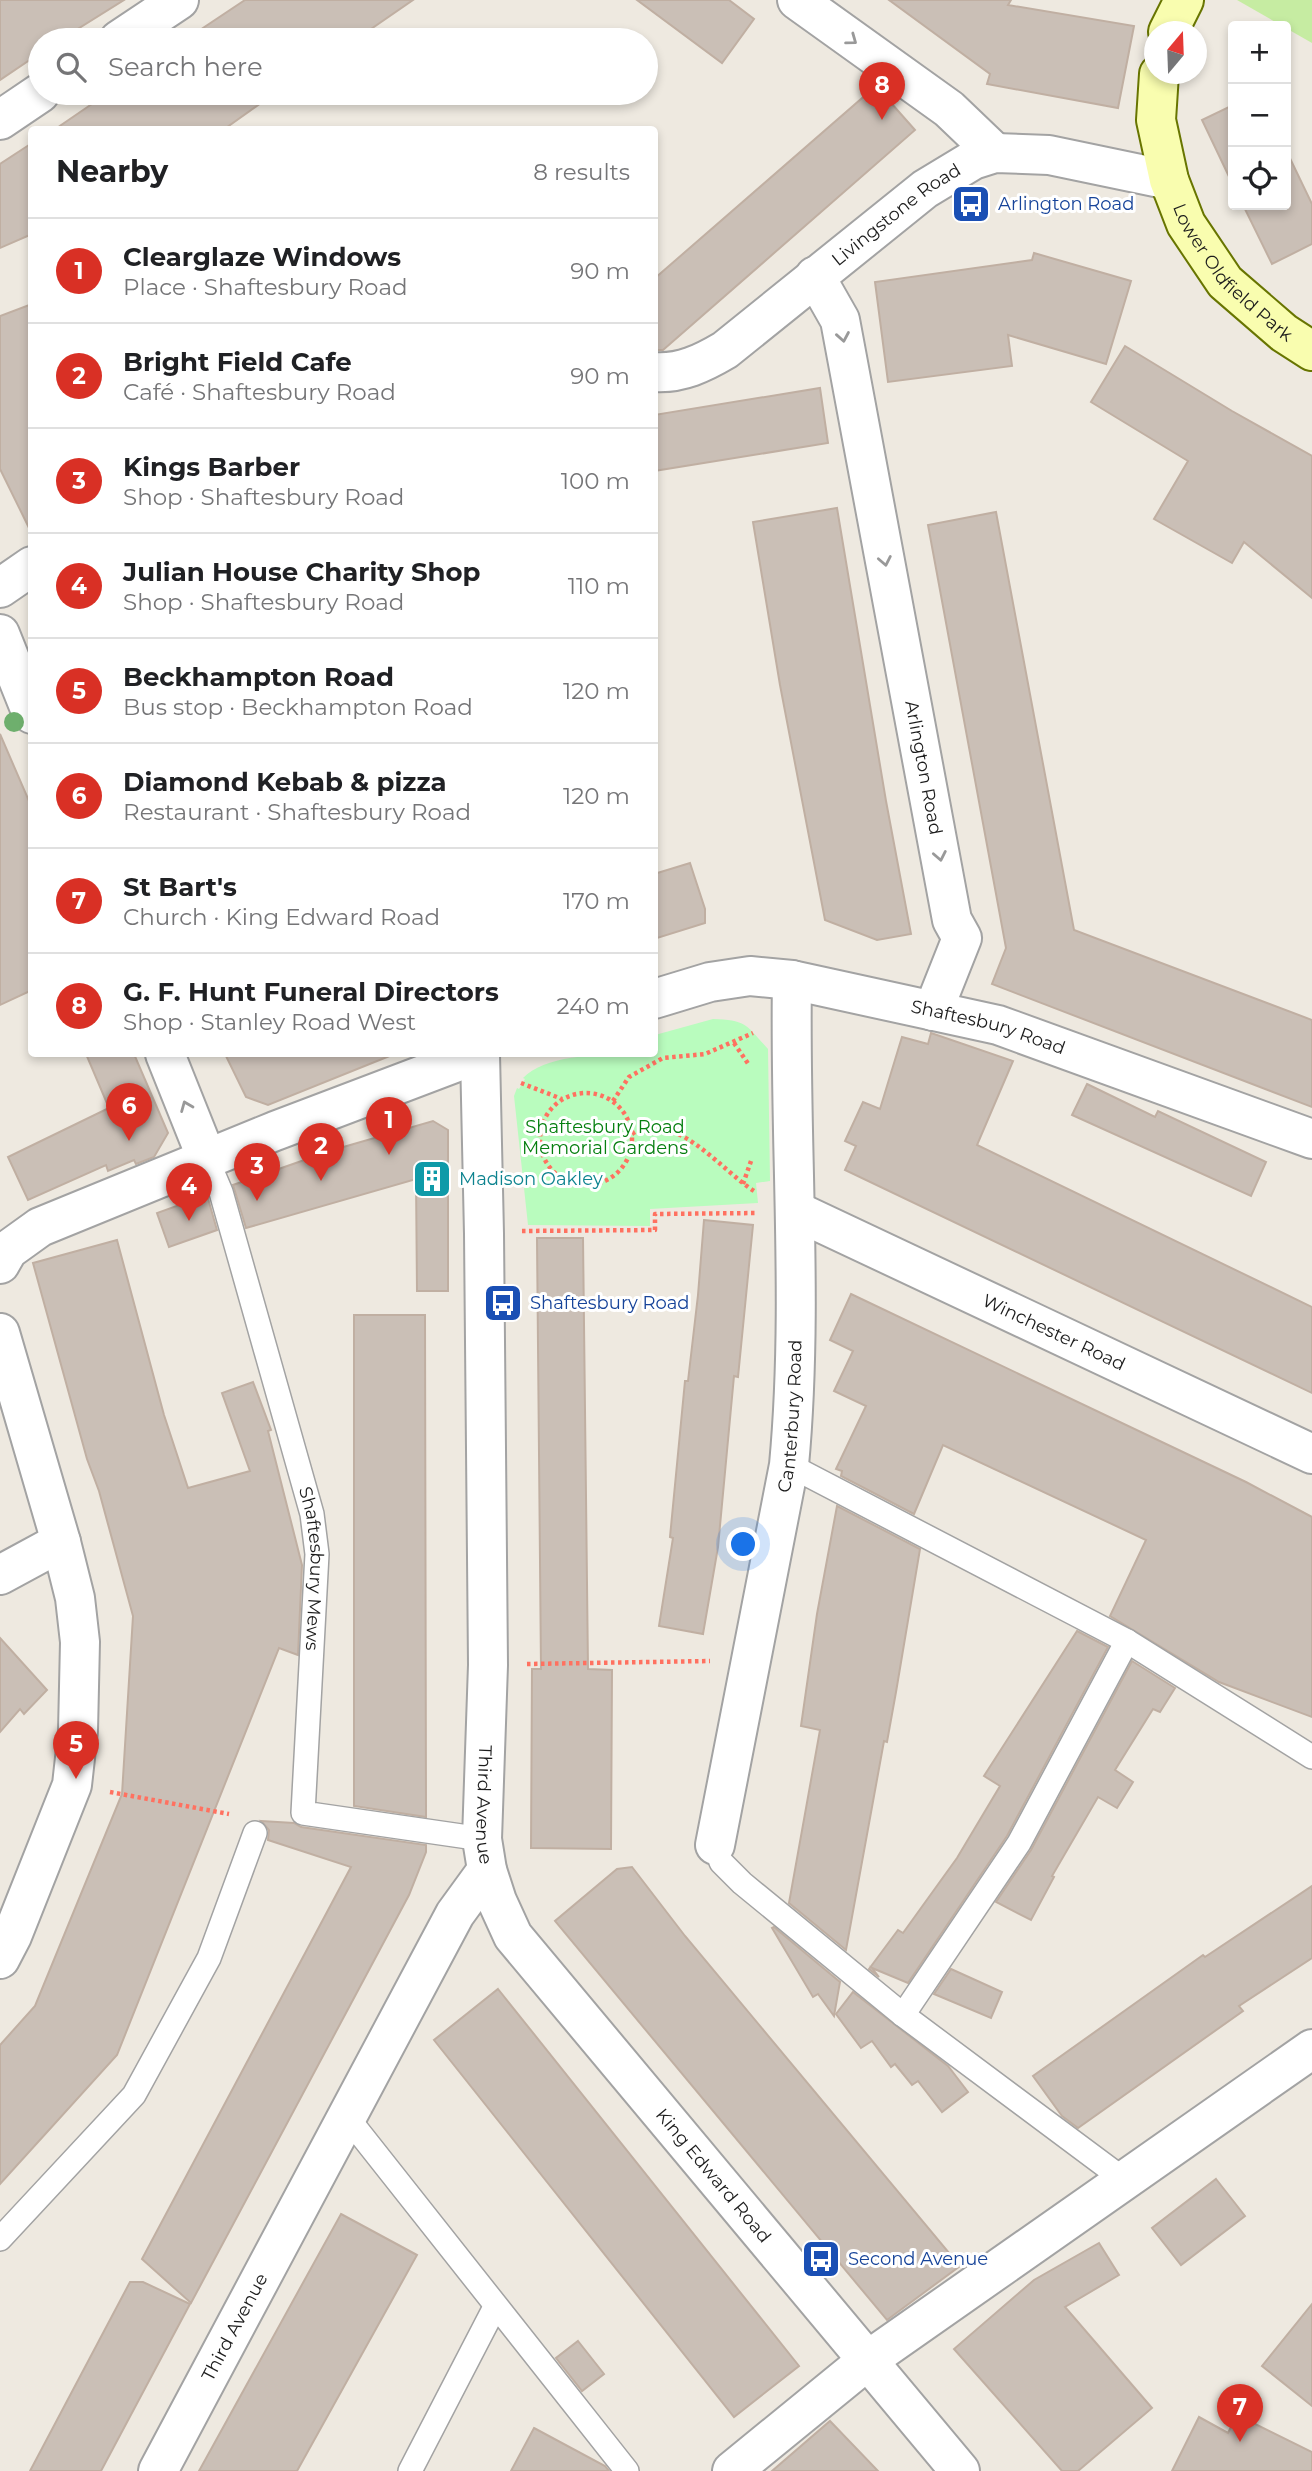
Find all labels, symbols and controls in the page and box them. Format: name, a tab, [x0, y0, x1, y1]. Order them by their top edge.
north arrow	[1144, 21, 1207, 84]
map controls	[1228, 21, 1291, 210]
button: +	[1228, 21, 1291, 84]
search box	[28, 28, 658, 105]
one-way arrow	[845, 32, 857, 44]
icon: search	[52, 48, 90, 86]
text: Search here	[108, 51, 263, 83]
pin: 8	[859, 62, 905, 120]
button: −	[1228, 84, 1291, 147]
button: locate	[1228, 147, 1291, 210]
text: Nearby	[56, 153, 168, 190]
text: 8 results	[533, 158, 630, 186]
street label: Livingstone Road	[827, 159, 965, 271]
bus stop icon: Arlington Road	[950, 183, 992, 225]
place label: Arlington Road	[998, 193, 1134, 215]
street label: Lower Oldfield Park	[1168, 200, 1297, 347]
text: Clearglaze Windows	[123, 241, 401, 273]
text: 1	[74, 257, 84, 285]
text: 90 m	[570, 257, 630, 285]
text: Place · Shaftesbury Road	[123, 273, 408, 301]
one-way arrow	[835, 331, 850, 343]
text: Bright Field Cafe	[123, 346, 352, 378]
text: 2	[72, 362, 86, 390]
text: 90 m	[570, 362, 630, 390]
text: Café · Shaftesbury Road	[123, 378, 396, 406]
text: Kings Barber	[123, 451, 300, 483]
text: 3	[72, 467, 86, 495]
text: 100 m	[561, 467, 630, 495]
text: Shop · Shaftesbury Road	[123, 483, 404, 511]
one-way arrow	[876, 555, 891, 567]
text: Julian House Charity Shop	[123, 556, 481, 588]
text: 4	[71, 572, 87, 600]
text: 110 m	[568, 572, 630, 600]
text: Shop · Shaftesbury Road	[123, 588, 404, 616]
text: Beckhampton Road	[123, 661, 394, 693]
text: 5	[72, 677, 86, 705]
text: 120 m	[563, 677, 630, 705]
text: Bus stop · Beckhampton Road	[123, 693, 473, 721]
street label: Arlington Road	[900, 699, 947, 837]
text: Diamond Kebab & pizza	[123, 766, 447, 798]
text: 6	[72, 782, 86, 810]
text: 120 m	[563, 782, 630, 810]
text: Restaurant · Shaftesbury Road	[123, 798, 471, 826]
one-way arrow	[932, 850, 947, 862]
text: St Bart's	[123, 871, 237, 903]
text: 7	[72, 887, 86, 915]
text: 170 m	[563, 887, 630, 915]
text: Church · King Edward Road	[123, 903, 440, 931]
text: G. F. Hunt Funeral Directors	[123, 976, 499, 1008]
text: 8	[71, 992, 87, 1020]
text: 240 m	[557, 992, 630, 1020]
street label: Shaftesbury Road	[909, 995, 1068, 1060]
text: Shop · Stanley Road West	[123, 1008, 416, 1036]
pin: 6	[106, 1083, 152, 1141]
pin: 1	[366, 1097, 412, 1155]
one-way arrow	[181, 1101, 195, 1113]
park label: Shaftesbury Road Memorial Gardens	[522, 1116, 688, 1159]
pin: 2	[298, 1123, 344, 1181]
pin: 3	[234, 1143, 280, 1201]
building icon: Madison Oakley	[411, 1158, 453, 1200]
pin: 4	[166, 1163, 212, 1221]
place label: Madison Oakley	[459, 1168, 603, 1190]
bus stop icon: Shaftesbury Road	[482, 1282, 524, 1324]
street label: Winchester Road	[979, 1289, 1129, 1375]
place label: Shaftesbury Road	[530, 1292, 690, 1314]
street label: Canterbury Road	[773, 1339, 806, 1494]
street label: Shaftesbury Mews	[294, 1484, 328, 1651]
your location	[726, 1527, 760, 1561]
pin: 5	[53, 1721, 99, 1779]
street label: Third Avenue	[471, 1745, 497, 1866]
street label: King Edward Road	[651, 2104, 776, 2247]
bus stop icon: Second Avenue	[800, 2238, 842, 2280]
place label: Second Avenue	[848, 2248, 988, 2270]
street label: Third Avenue	[197, 2269, 273, 2385]
pin: 7	[1217, 2384, 1263, 2442]

